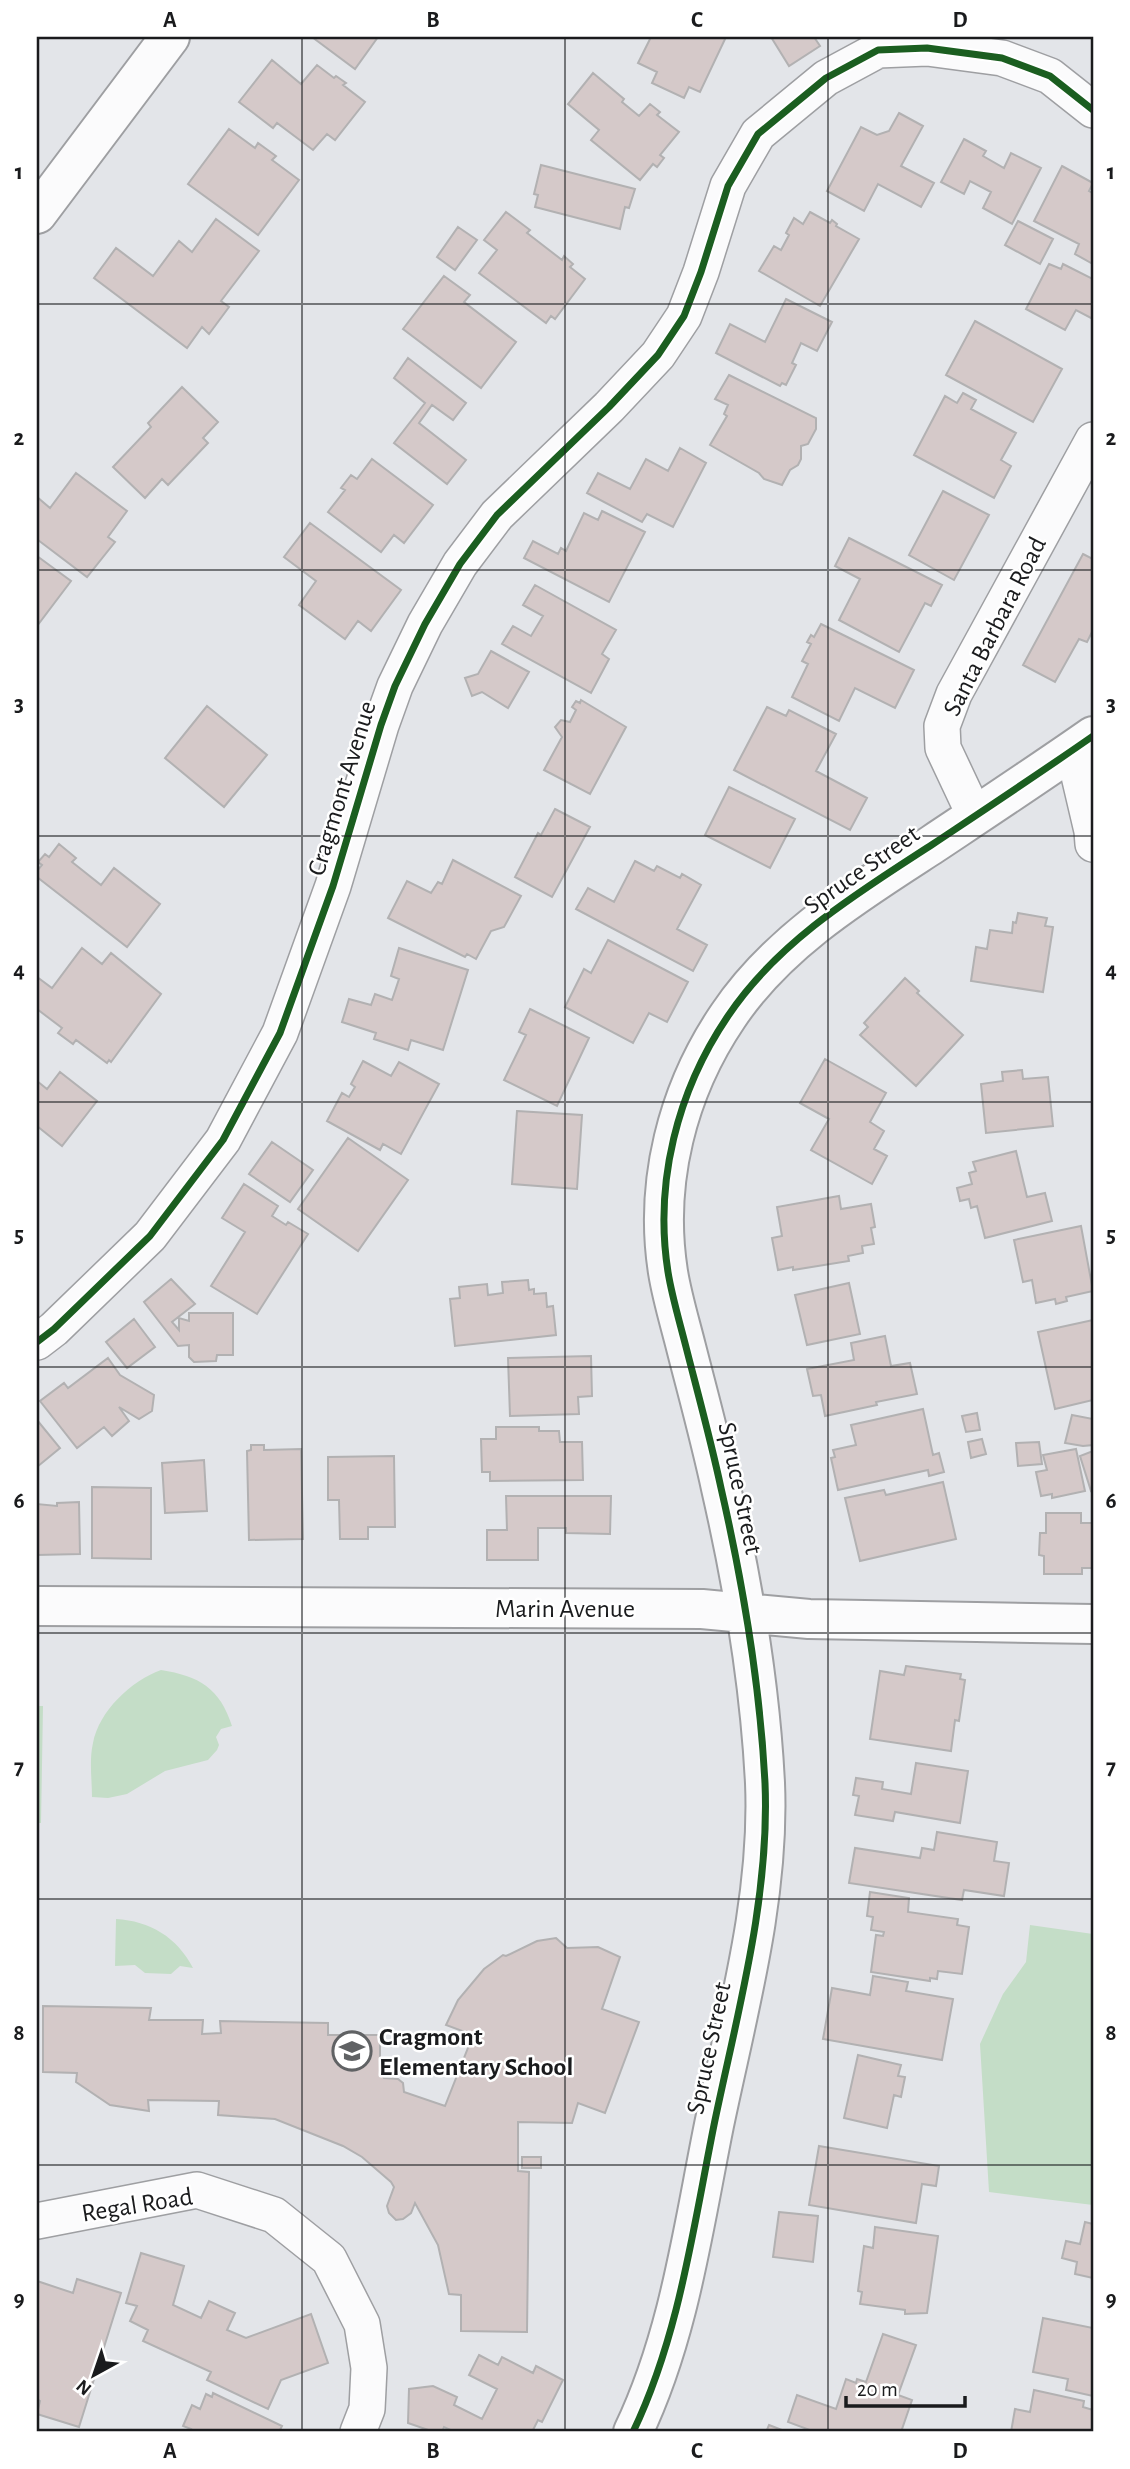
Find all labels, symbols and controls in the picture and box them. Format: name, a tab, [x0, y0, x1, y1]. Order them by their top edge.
text: A	[163, 9, 177, 32]
text: B	[426, 9, 440, 32]
text: C	[691, 9, 703, 32]
text: D	[952, 9, 968, 32]
text: 1	[15, 161, 23, 184]
text: 1	[1107, 161, 1115, 184]
text: 2	[14, 427, 25, 450]
text: 2	[1106, 427, 1117, 450]
street label: Santa Barbara Road	[939, 533, 1051, 720]
text: 3	[14, 693, 24, 716]
text: 3	[1106, 693, 1116, 716]
street label: Cragmont Avenue	[303, 698, 381, 879]
street label: Spruce Street	[799, 821, 924, 919]
text: 4	[13, 959, 25, 982]
text: 4	[1105, 959, 1117, 982]
text: 5	[14, 1224, 24, 1247]
text: 5	[1106, 1224, 1116, 1247]
street label: Spruce Street	[713, 1420, 767, 1557]
text: 6	[13, 1490, 25, 1513]
text: 6	[1105, 1490, 1117, 1513]
street label: Marin Avenue	[495, 1596, 635, 1622]
text: 7	[14, 1756, 24, 1779]
text: 7	[1106, 1756, 1116, 1779]
street label: Spruce Street	[682, 1980, 736, 2117]
text: 8	[13, 2022, 25, 2045]
text: 8	[1105, 2022, 1117, 2045]
place label: Cragmont Elementary School	[379, 2024, 573, 2080]
school or university icon: Cragmont Elementary School	[331, 2030, 373, 2072]
street label: Regal Road	[80, 2183, 194, 2227]
text: 9	[13, 2288, 25, 2311]
text: 9	[1105, 2288, 1117, 2311]
north arrow	[60, 2340, 130, 2410]
scale bar	[846, 2364, 965, 2408]
text: N	[73, 2375, 95, 2398]
text: 20 m	[857, 2379, 898, 2400]
text: A	[163, 2440, 177, 2463]
text: B	[426, 2440, 440, 2463]
text: C	[691, 2440, 703, 2463]
text: D	[952, 2440, 968, 2463]

